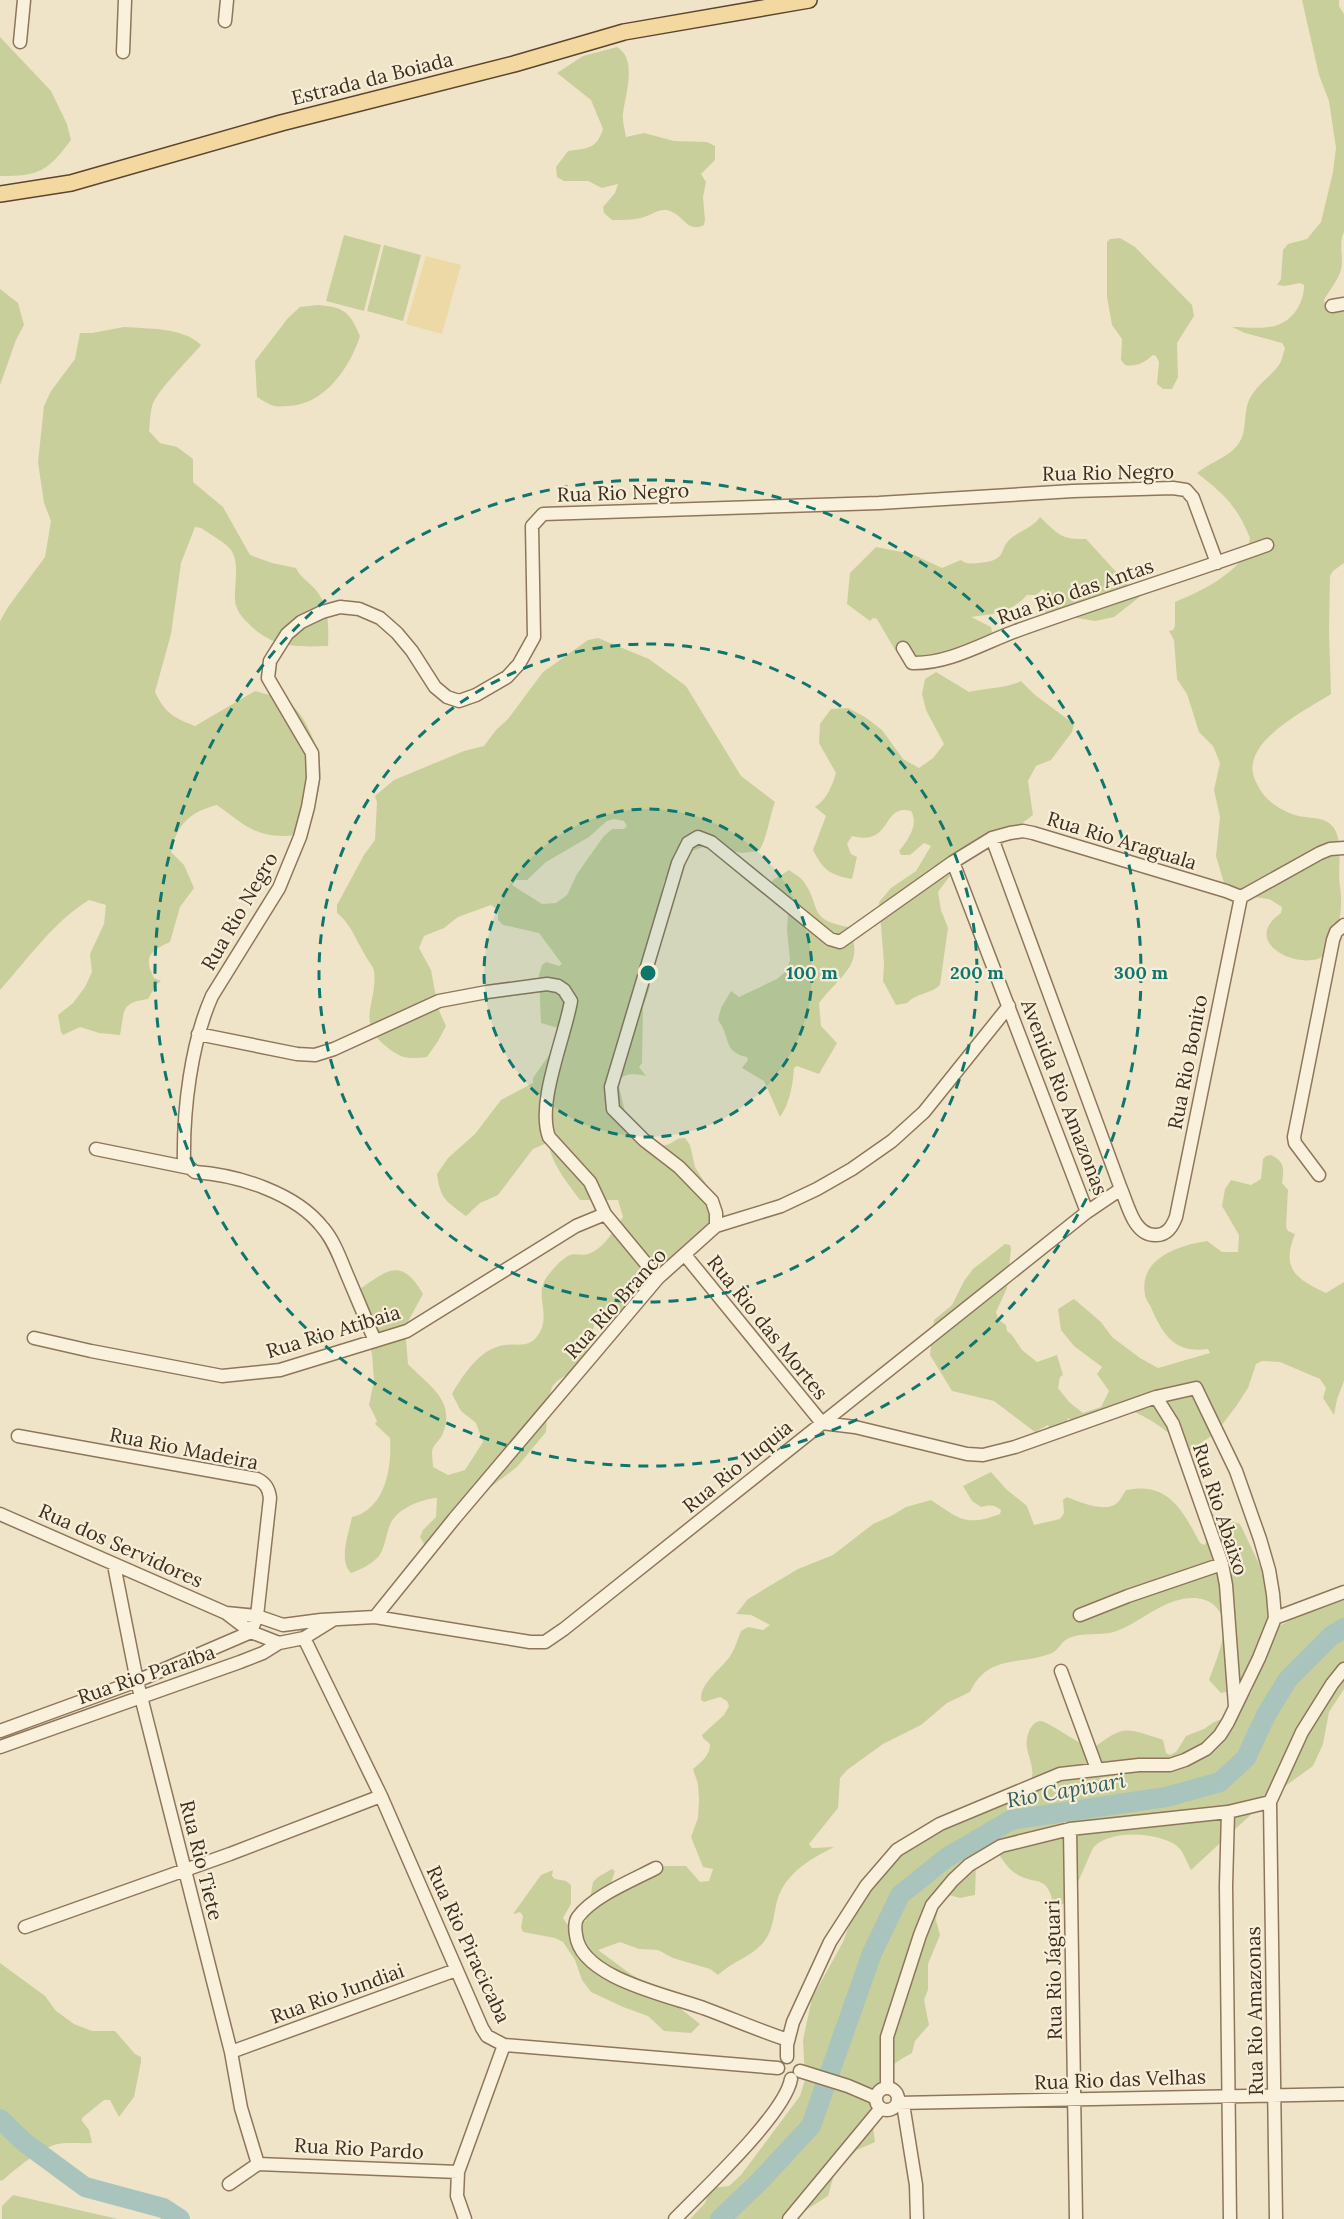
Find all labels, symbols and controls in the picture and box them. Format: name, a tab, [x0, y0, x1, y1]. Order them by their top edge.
street label: Estrada da Boiada	[289, 46, 455, 110]
street label: Rua Rio Negro	[1042, 458, 1174, 486]
street label: Rua Rio Negro	[556, 477, 690, 507]
street label: Rua Rio das Antas	[993, 553, 1157, 629]
street label: Rua Rio Araguala	[1044, 805, 1200, 875]
street label: Rua Rio Negro	[195, 847, 283, 975]
text: 100 m	[786, 961, 838, 984]
text: 200 m	[950, 961, 1004, 984]
text: 300 m	[1114, 961, 1169, 984]
centre of rings	[638, 963, 658, 983]
street label: Rua Rio Bonito	[1162, 992, 1212, 1132]
street label: Avenida Rio Amazonas	[1016, 995, 1114, 1198]
street label: Rua Rio Branco	[559, 1242, 671, 1364]
street label: Rua Rio das Mortes	[702, 1250, 834, 1404]
street label: Rua Rio Atibaia	[263, 1299, 403, 1363]
street label: Rua Rio Juquia	[677, 1414, 797, 1518]
street label: Rua Rio Madeira	[107, 1421, 261, 1475]
street label: Rua Rio Abaixo	[1188, 1440, 1254, 1578]
street label: Rua dos Servidores	[35, 1498, 207, 1592]
street label: Rua Rio Paraíba	[74, 1639, 218, 1709]
water label: Rio Capivari	[1005, 1766, 1128, 1814]
street label: Rua Rio Tiete	[175, 1797, 229, 1923]
street label: Rua Rio Piracicaba	[422, 1861, 516, 2027]
street label: Rua Rio Jáguari	[1039, 1900, 1067, 2040]
street label: Rua Rio Amazonas	[1240, 1926, 1268, 2096]
street label: Rua Rio Jundiai	[267, 1957, 407, 2029]
street label: Rua Rio das Velhas	[1034, 2064, 1206, 2094]
street label: Rua Rio Pardo	[294, 2132, 424, 2164]

